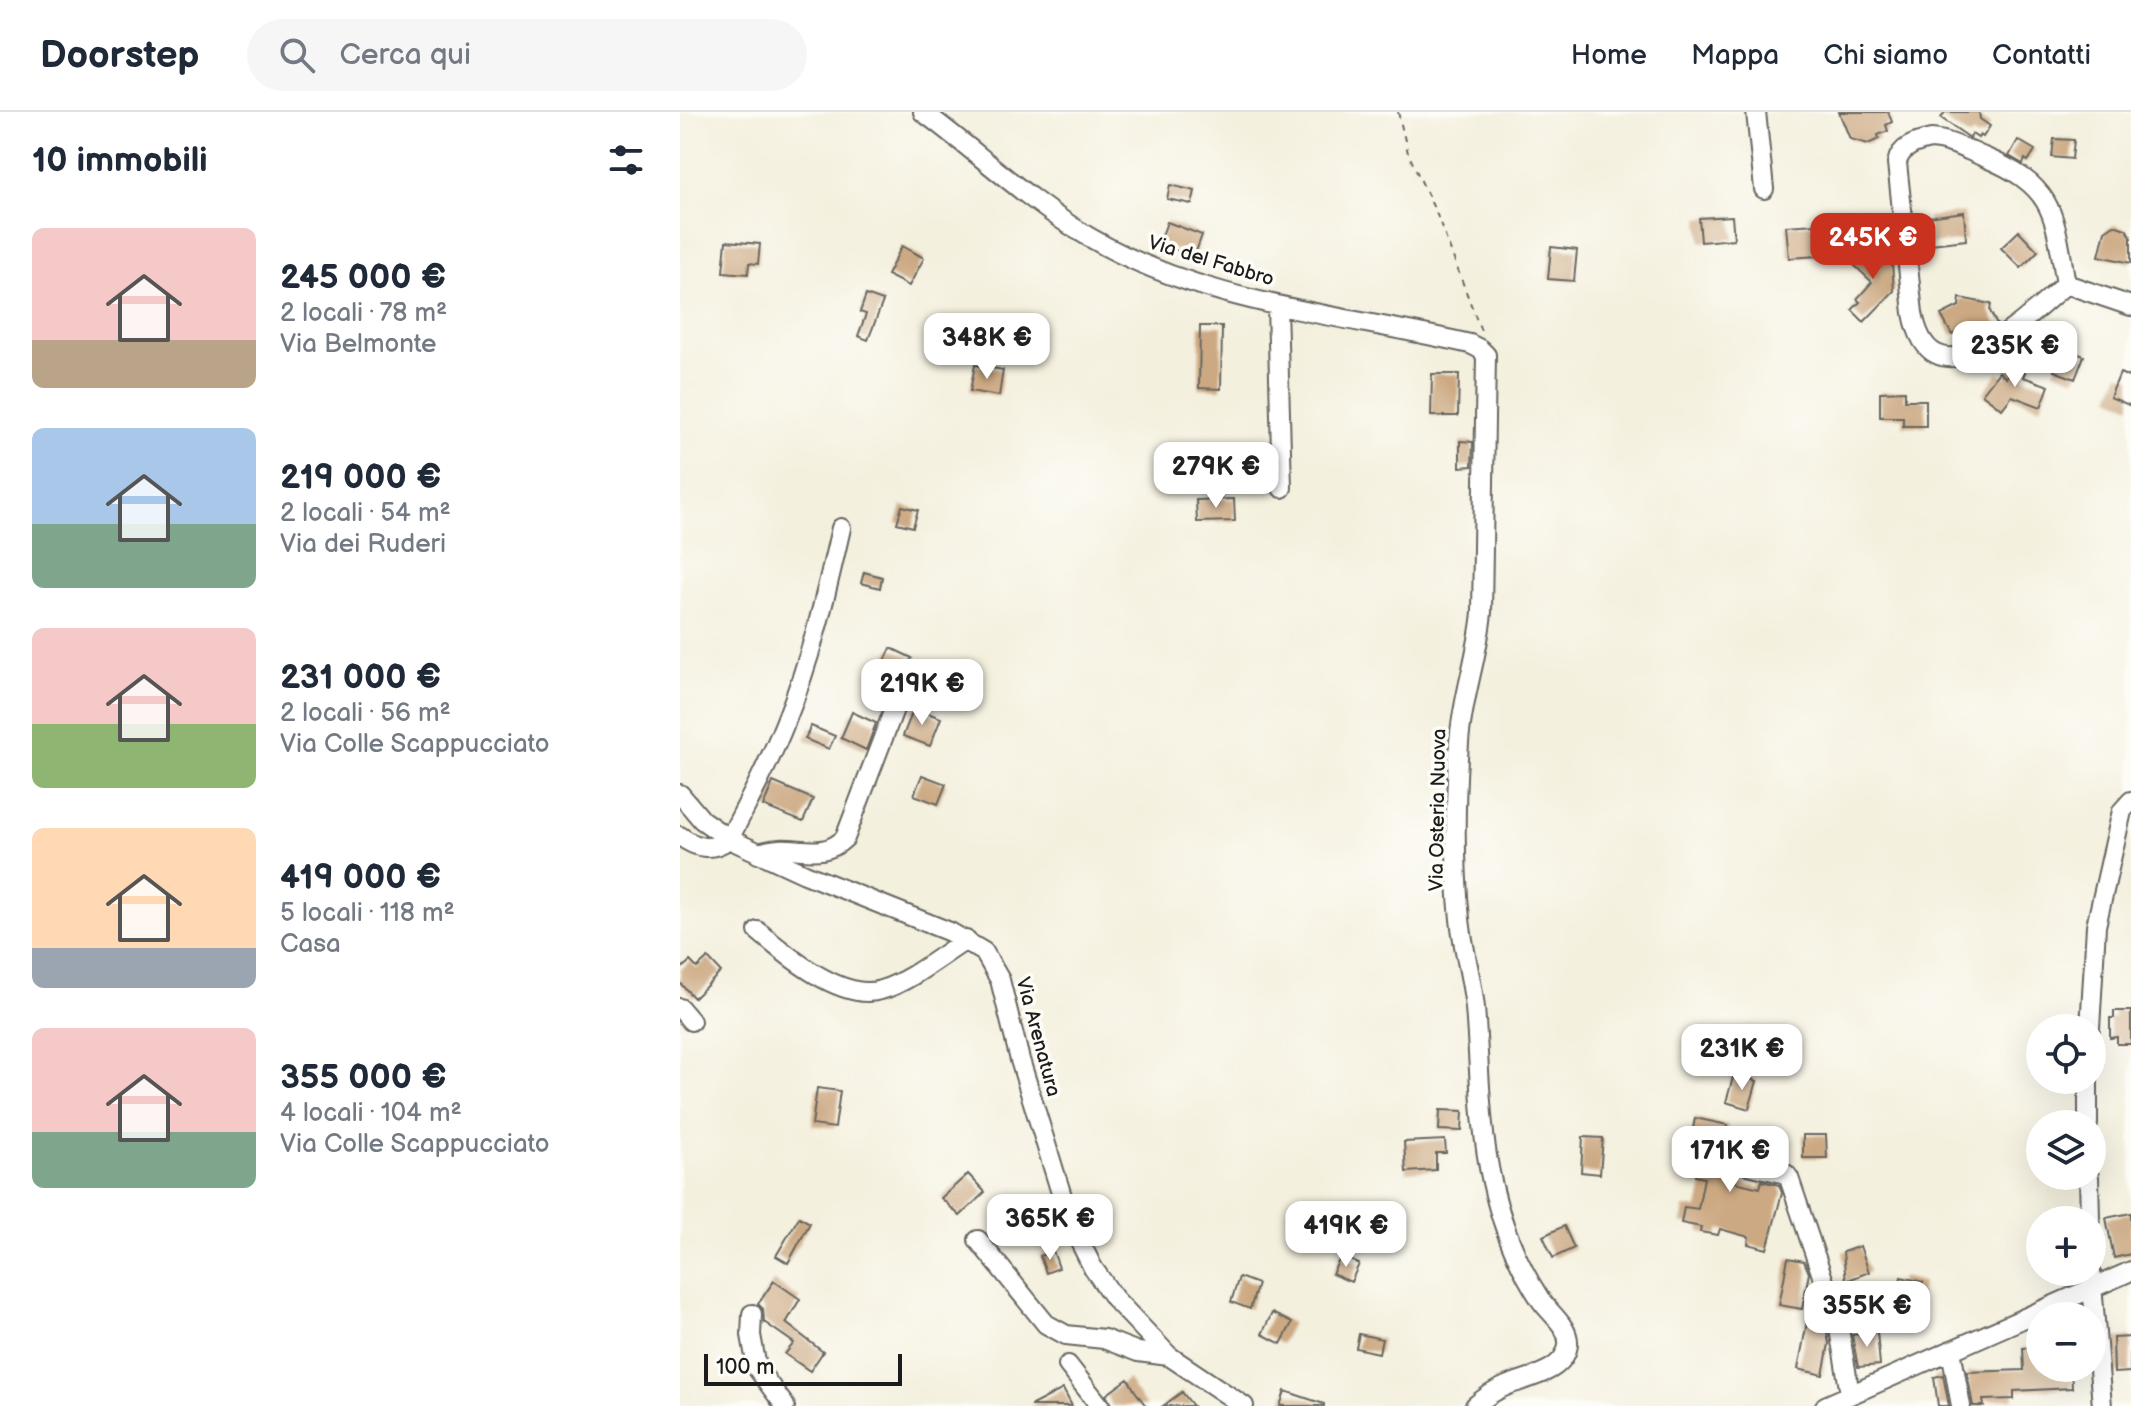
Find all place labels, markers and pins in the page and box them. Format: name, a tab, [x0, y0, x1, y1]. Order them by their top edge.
pin: 245K €	[1808, 213, 1938, 281]
pin: 348K €	[922, 313, 1052, 381]
pin: 235K €	[1950, 321, 2080, 389]
pin: 279K €	[1151, 442, 1281, 510]
pin: 219K €	[857, 659, 987, 727]
pin: 231K €	[1677, 1024, 1807, 1092]
pin: 171K €	[1665, 1126, 1795, 1194]
pin: 365K €	[985, 1194, 1115, 1262]
pin: 419K €	[1281, 1201, 1411, 1269]
pin: 355K €	[1802, 1281, 1932, 1349]

